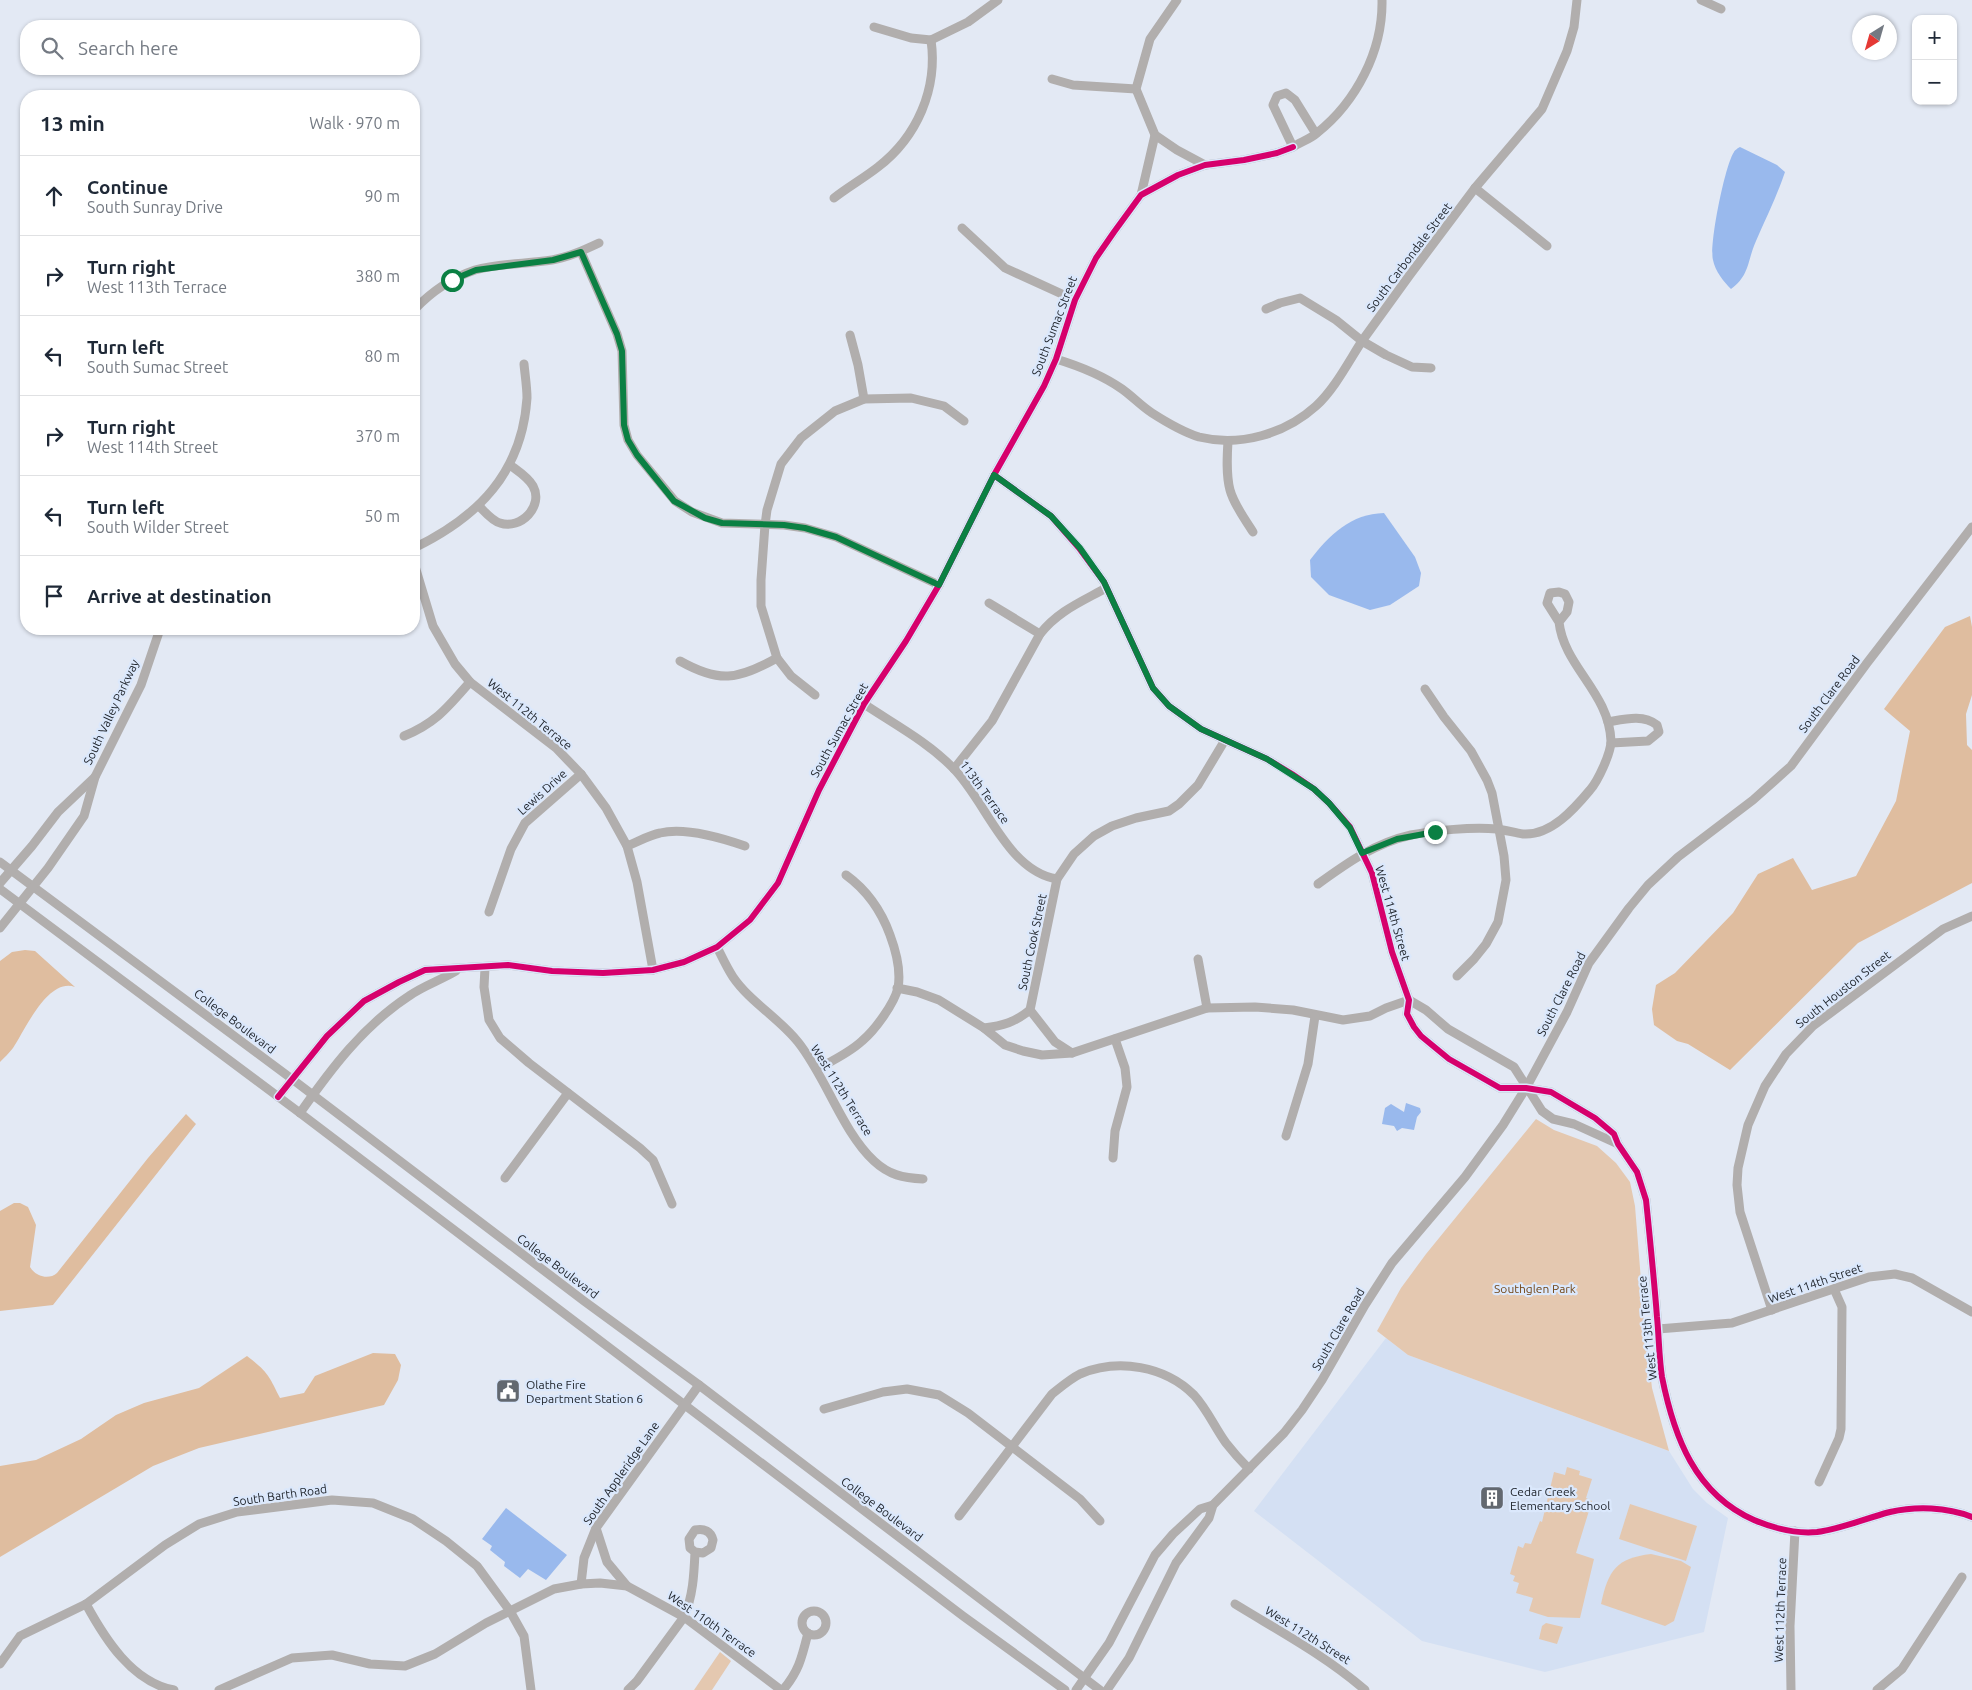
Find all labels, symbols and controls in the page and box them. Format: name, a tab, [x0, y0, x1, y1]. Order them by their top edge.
north arrow	[1852, 15, 1897, 60]
map controls	[1912, 15, 1957, 105]
button: +	[1912, 15, 1957, 60]
search box	[20, 20, 420, 75]
icon: search	[38, 34, 66, 62]
text: Search here	[78, 37, 178, 59]
button: −	[1912, 60, 1957, 105]
text: 13 min	[40, 111, 105, 135]
text: Walk · 970 m	[309, 114, 400, 132]
text: Continue	[87, 176, 168, 198]
icon: ahead	[40, 182, 68, 210]
text: 90 m	[364, 187, 400, 205]
text: South Sunray Drive	[87, 198, 223, 216]
street label: South Carbondale Street	[1364, 200, 1454, 314]
text: Turn right	[87, 256, 175, 278]
icon: right	[40, 262, 68, 290]
text: 380 m	[355, 267, 400, 285]
route start	[441, 269, 464, 292]
street label: South Sumac Street	[1029, 274, 1079, 378]
text: West 113th Terrace	[87, 278, 227, 296]
text: Turn left	[87, 336, 165, 358]
icon: left	[40, 342, 68, 370]
text: 80 m	[364, 347, 400, 365]
text: South Sumac Street	[87, 358, 228, 376]
text: Turn right	[87, 416, 175, 438]
icon: right	[40, 422, 68, 450]
text: 370 m	[355, 427, 400, 445]
text: West 114th Street	[87, 438, 218, 456]
text: Turn left	[87, 496, 165, 518]
icon: left	[40, 502, 68, 530]
text: 50 m	[364, 507, 400, 525]
text: South Wilder Street	[87, 518, 229, 536]
icon: arrive	[40, 582, 68, 610]
text: Arrive at destination	[87, 585, 272, 607]
street label: South Clare Road	[1796, 653, 1862, 735]
street label: South Valley Parkway	[81, 657, 141, 767]
street label: West 112th Terrace	[485, 676, 575, 752]
street label: South Sumac Street	[808, 680, 871, 779]
street label: 113th Terrace	[958, 758, 1012, 826]
street label: Lewis Drive	[515, 767, 569, 817]
route end	[1424, 821, 1447, 844]
street label: West 114th Street	[1373, 864, 1413, 962]
street label: South Cook Street	[1015, 892, 1049, 991]
street label: South Houston Street	[1793, 948, 1893, 1030]
street label: South Clare Road	[1534, 950, 1588, 1038]
street label: College Boulevard	[192, 986, 278, 1056]
street label: West 112th Terrace	[809, 1042, 875, 1138]
street label: College Boulevard	[515, 1231, 601, 1301]
street label: West 114th Street	[1766, 1261, 1864, 1305]
street label: West 113th Terrace	[1635, 1275, 1659, 1381]
park label: Southglen Park	[1494, 1282, 1576, 1295]
street label: South Clare Road	[1309, 1286, 1367, 1372]
public building icon: Olathe Fire Department Station 6	[495, 1378, 521, 1404]
place label: Olathe Fire Department Station 6	[526, 1378, 643, 1405]
street label: South Appleridge Lane	[581, 1419, 661, 1527]
street label: College Boulevard	[839, 1474, 925, 1544]
street label: South Barth Road	[232, 1482, 328, 1508]
building icon: Cedar Creek Elementary School	[1479, 1485, 1505, 1511]
place label: Cedar Creek Elementary School	[1510, 1485, 1610, 1512]
street label: West 112th Terrace	[1772, 1557, 1788, 1663]
street label: West 110th Terrace	[665, 1589, 759, 1659]
street label: West 112th Street	[1263, 1603, 1353, 1667]

